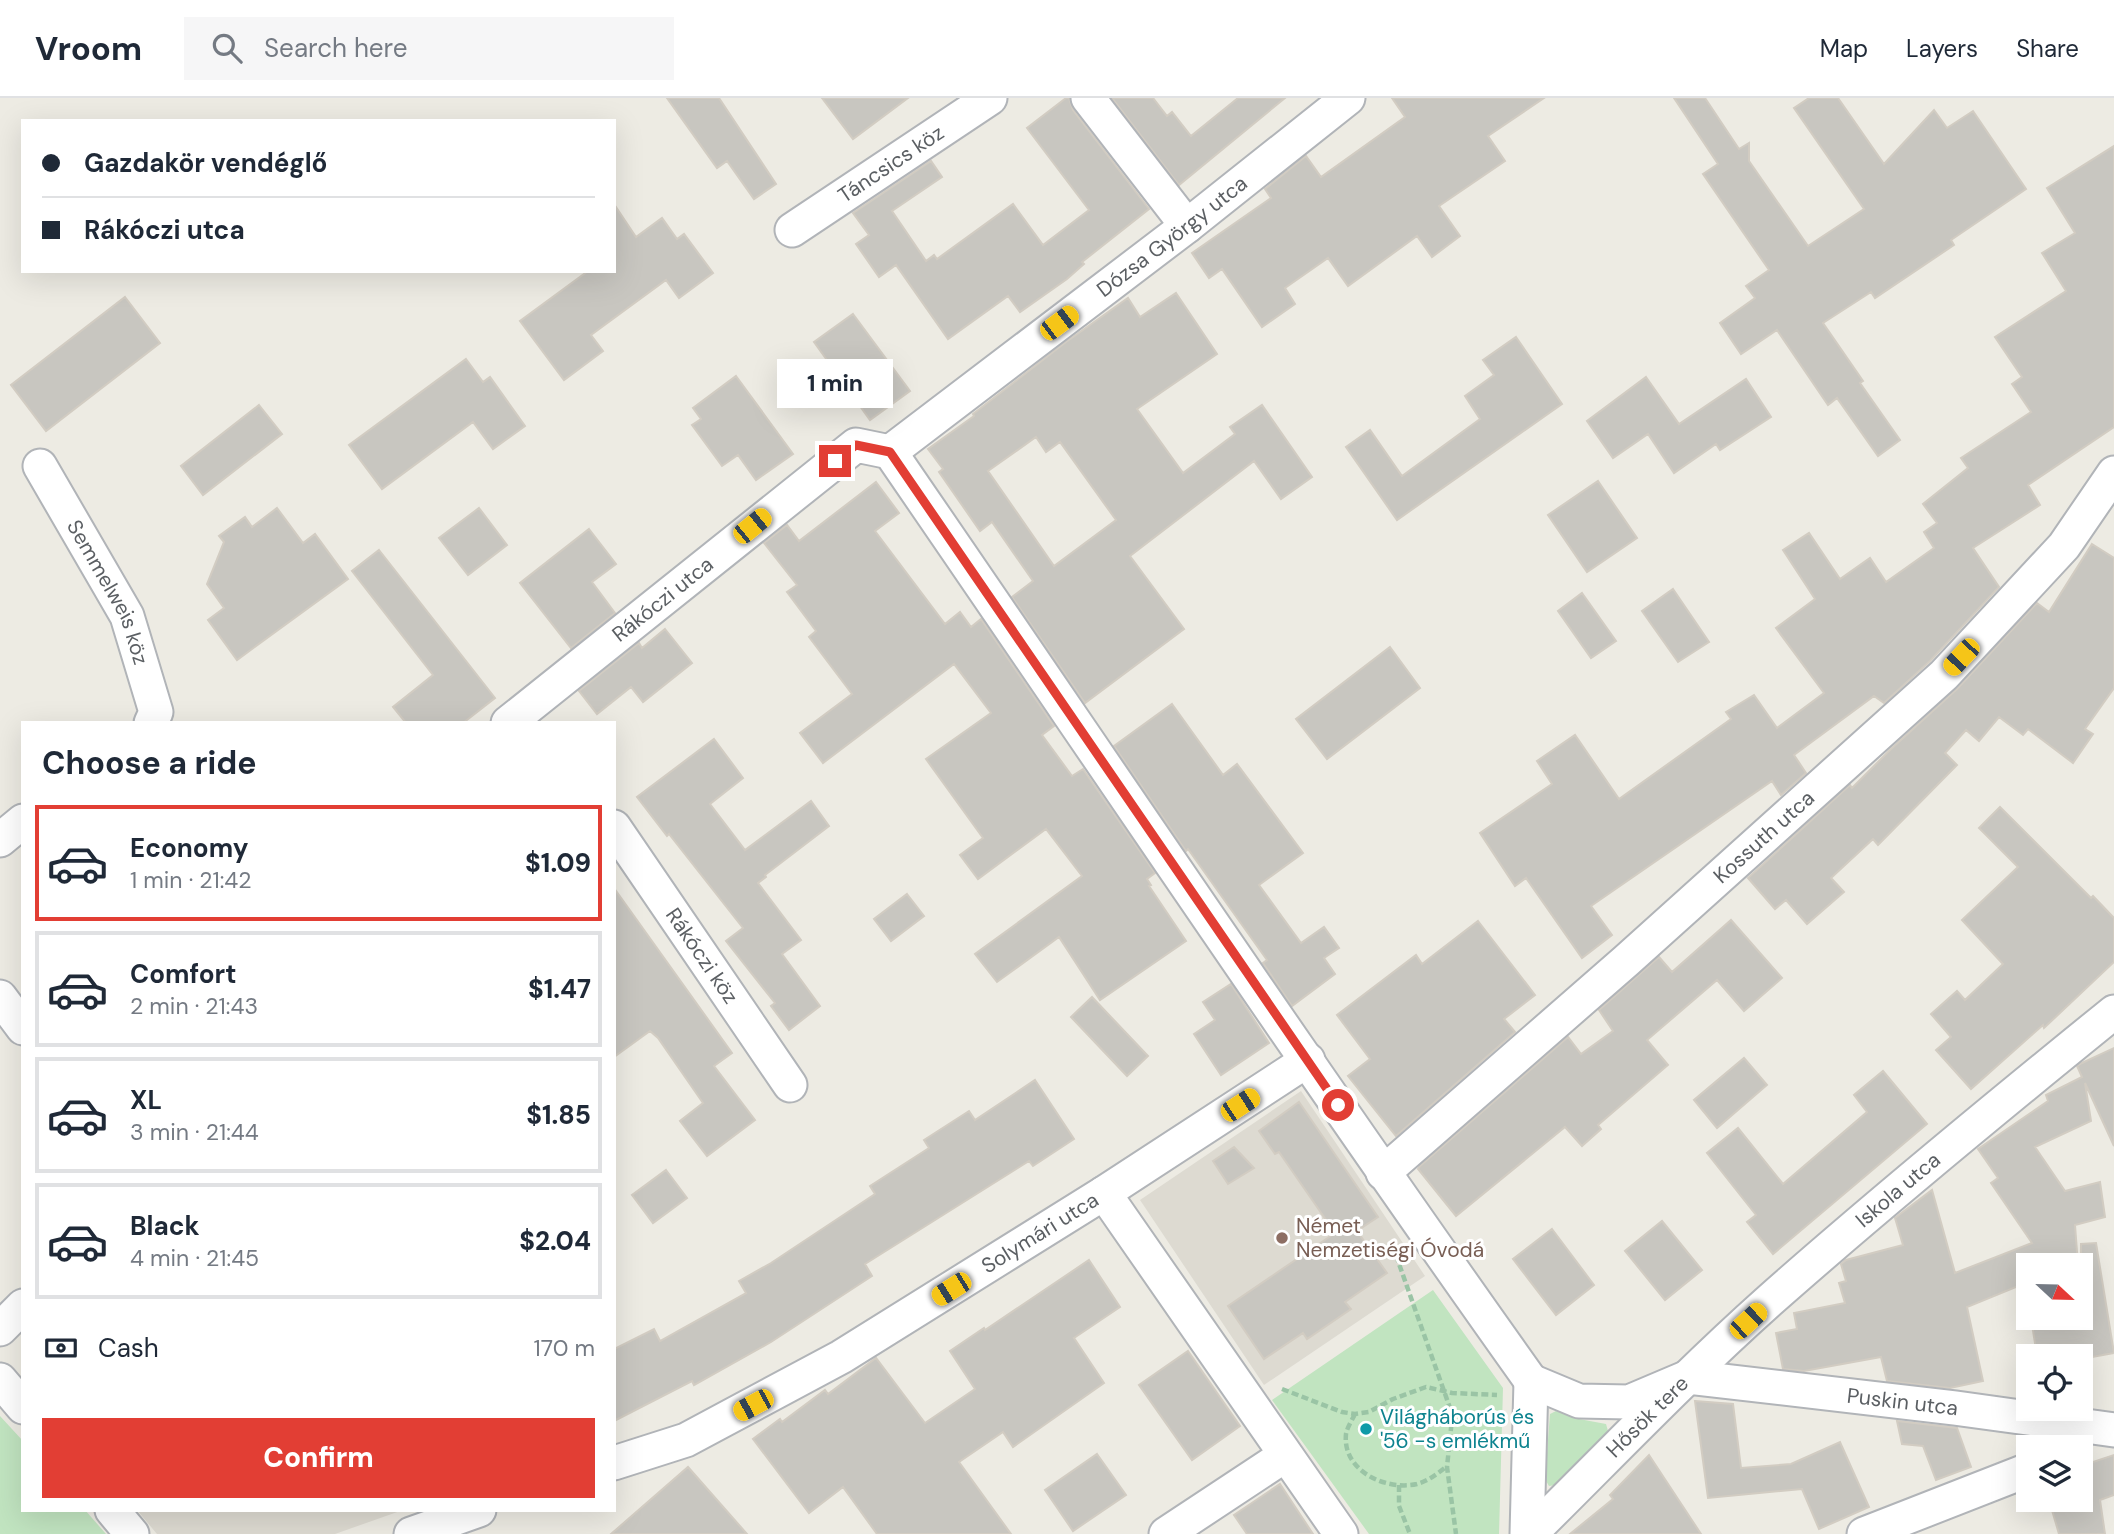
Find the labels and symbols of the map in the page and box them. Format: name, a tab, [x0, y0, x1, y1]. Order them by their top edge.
street label: Táncsics köz	[833, 119, 949, 209]
street label: Dózsa György utca	[1091, 169, 1253, 304]
car	[1036, 302, 1083, 344]
callout: 1 min	[777, 360, 893, 408]
route end	[819, 445, 851, 477]
car	[730, 505, 775, 547]
street label: Semmelweis köz	[60, 515, 155, 668]
street label: Rákóczi utca	[606, 551, 719, 648]
car	[1939, 634, 1984, 680]
street label: Kossuth utca	[1708, 784, 1820, 890]
street label: Rákóczi köz	[659, 903, 744, 1009]
car	[1217, 1085, 1264, 1125]
route start	[1322, 1089, 1354, 1121]
street label: Iskola utca	[1850, 1146, 1946, 1234]
street label: Solymári utca	[976, 1186, 1104, 1280]
place label: Német Nemzetiségi Óvodá	[1296, 1212, 1484, 1264]
marker: Német Nemzetiségi Óvodá	[1274, 1230, 1290, 1246]
north arrow	[2016, 1253, 2093, 1330]
car	[928, 1269, 975, 1309]
car	[1726, 1299, 1771, 1343]
street label: Hősök tere	[1600, 1370, 1695, 1464]
street label: Puskin utca	[1845, 1382, 1959, 1422]
car	[730, 1386, 777, 1424]
place label: Világháborús és '56 -s emlékmű	[1380, 1403, 1534, 1455]
marker: Világháborús és '56 -s emlékmű	[1358, 1421, 1374, 1437]

